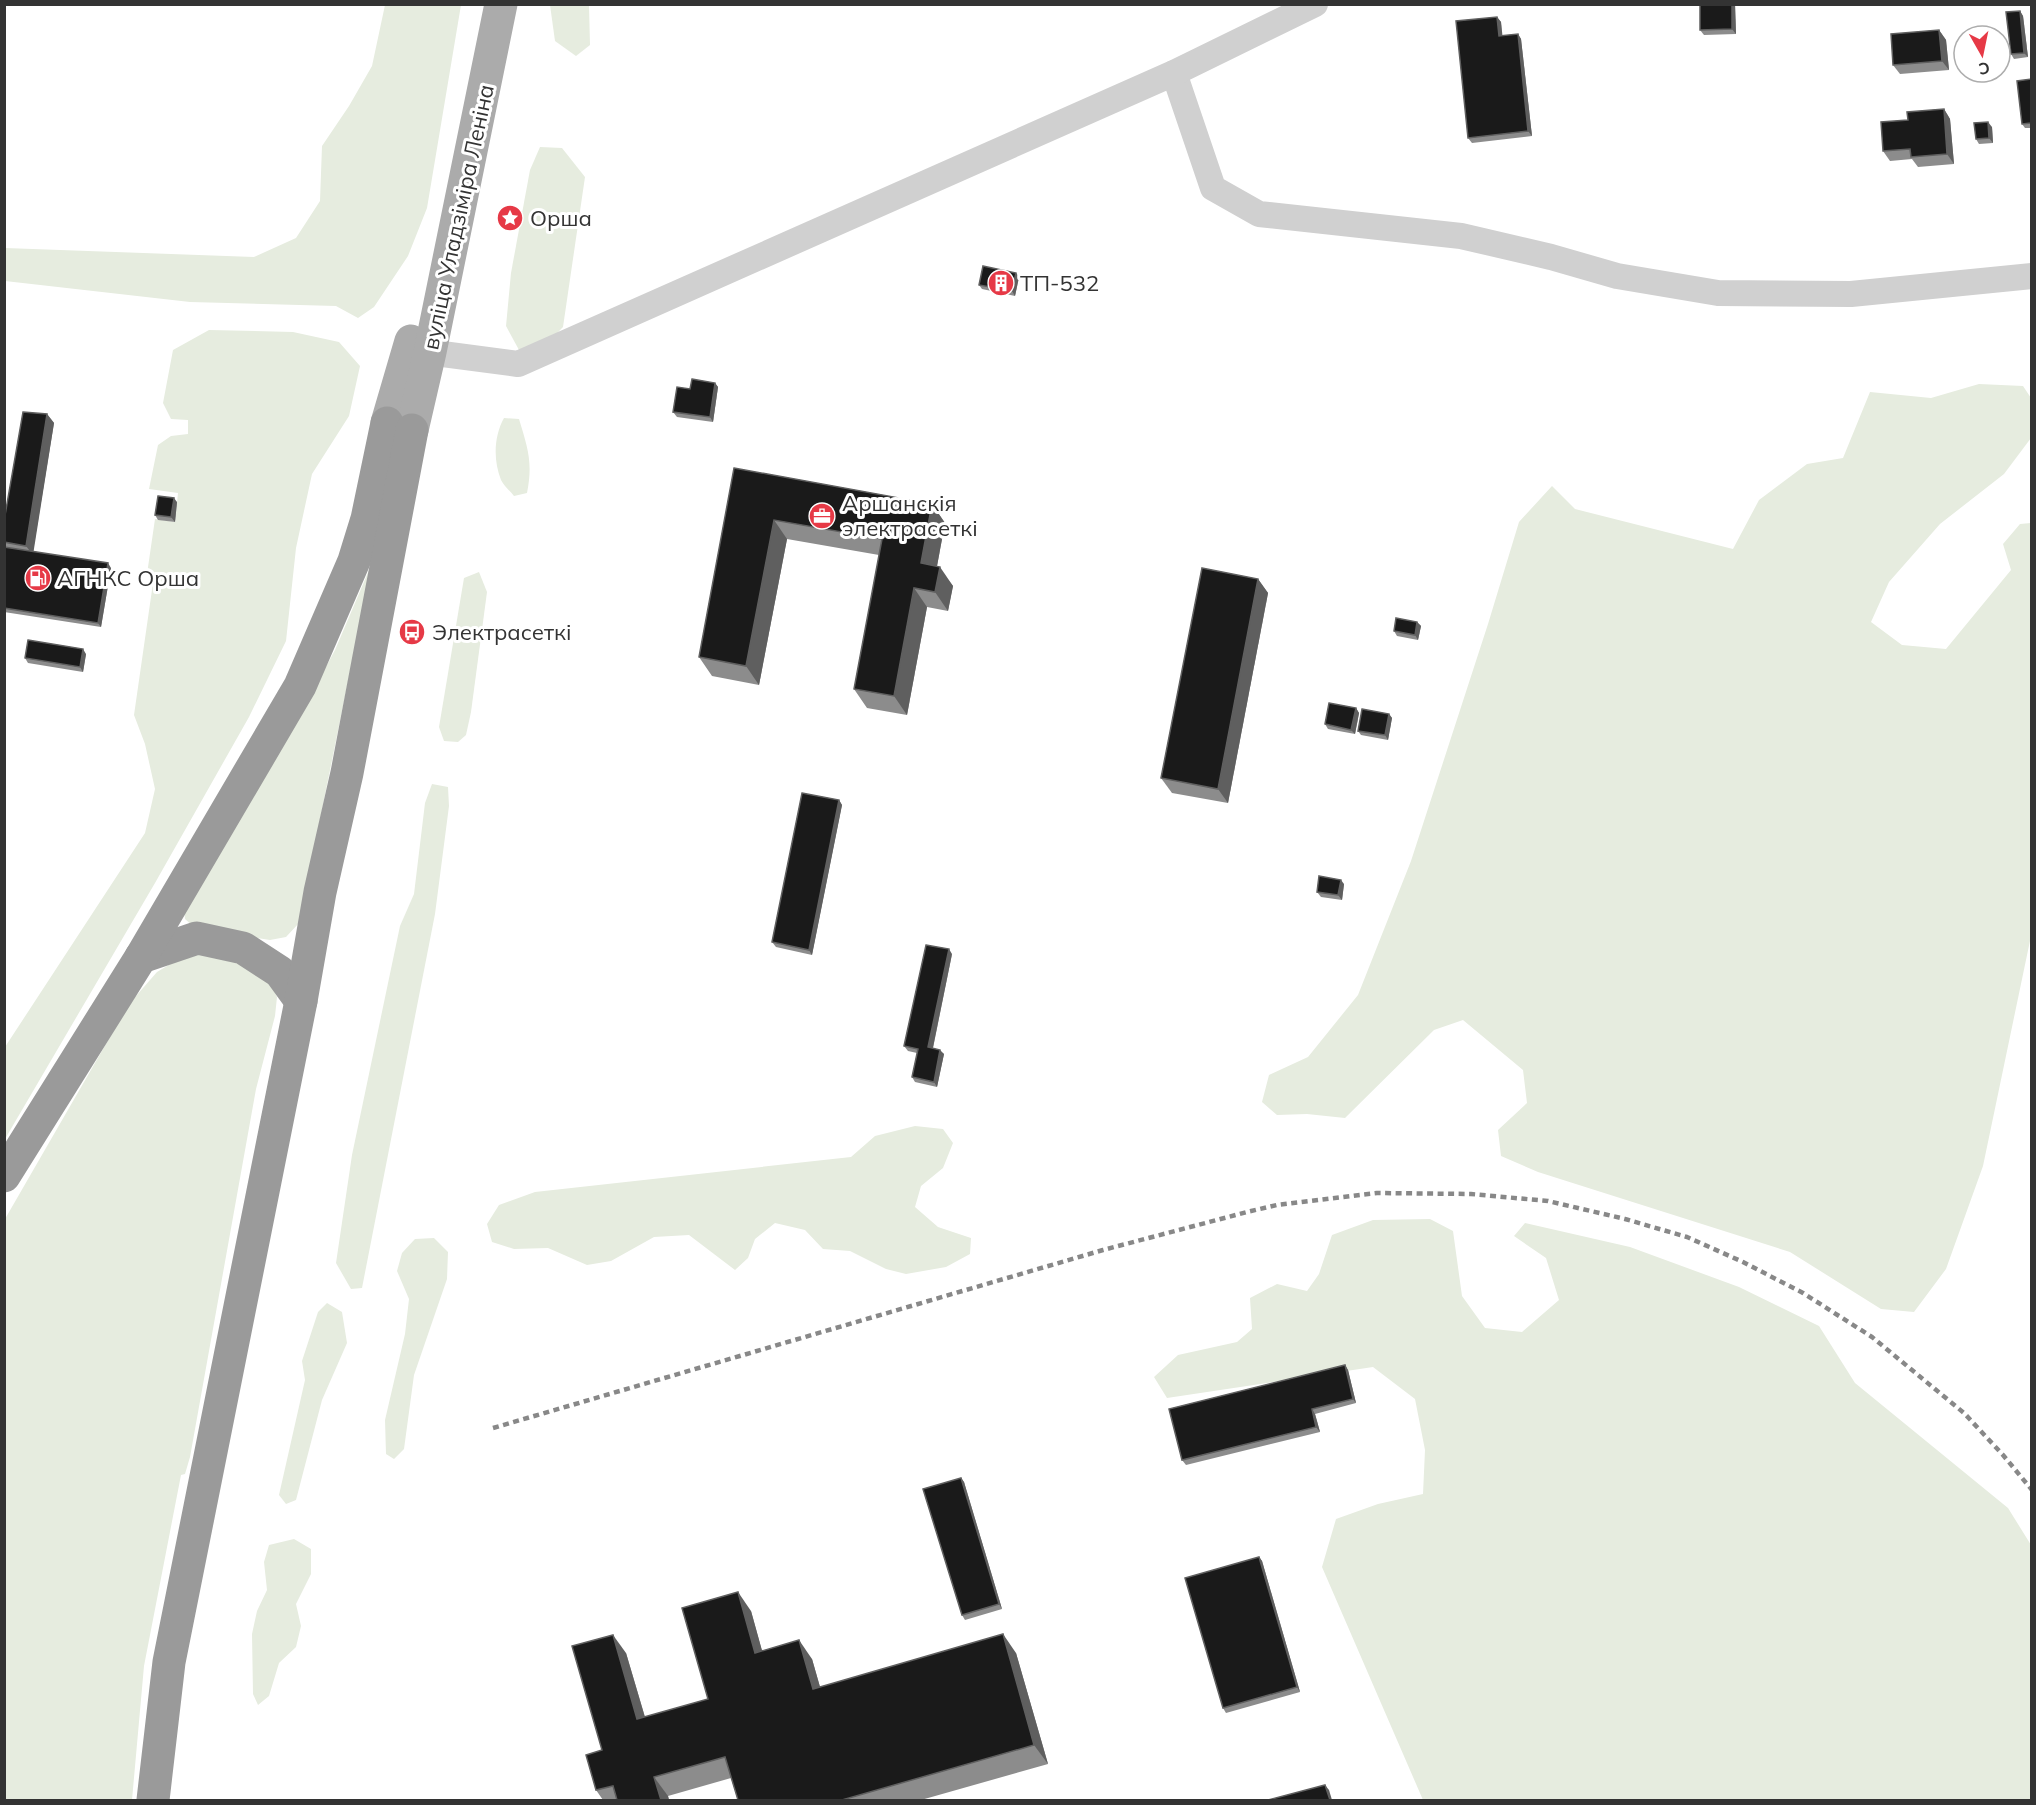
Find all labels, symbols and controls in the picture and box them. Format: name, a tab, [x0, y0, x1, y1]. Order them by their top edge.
north arrow	[1952, 24, 2012, 84]
text: С	[1977, 58, 1991, 80]
street label: вуліца Уладзіміра Леніна	[416, 82, 500, 352]
place icon: Орша	[495, 203, 525, 233]
place label: Орша	[530, 204, 592, 232]
building icon: ТП-532	[986, 268, 1016, 298]
place label: ТП-532	[1020, 269, 1099, 297]
place label: Аршанскія электрасеткі	[842, 489, 978, 542]
office icon: Аршанскія электрасеткі	[807, 501, 837, 531]
fuel station icon: АГНКС Орша	[23, 563, 53, 593]
place label: АГНКС Орша	[57, 564, 199, 592]
bus stop icon: Электрасеткі	[397, 617, 427, 647]
place label: Электрасеткі	[432, 618, 571, 646]

